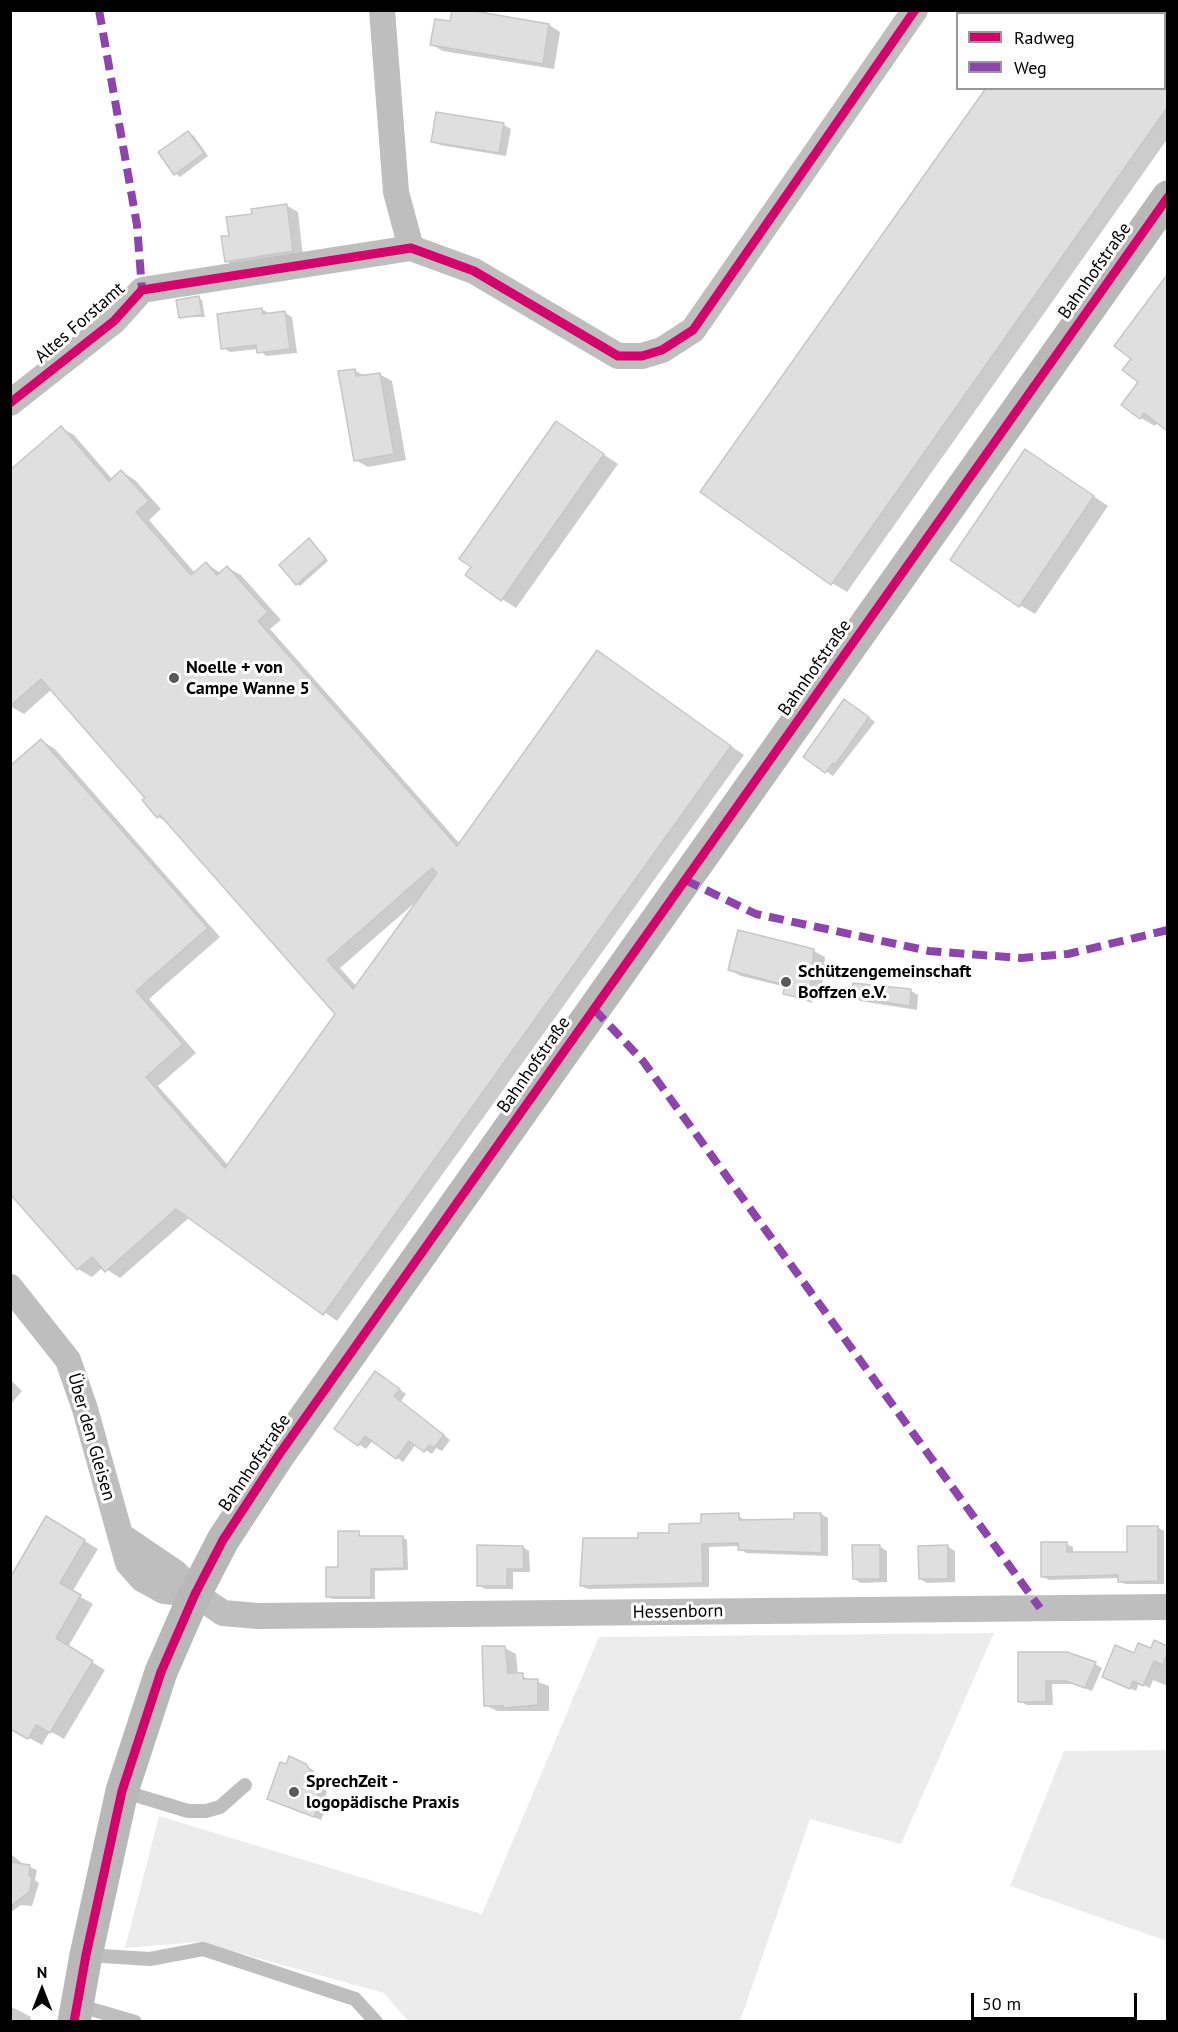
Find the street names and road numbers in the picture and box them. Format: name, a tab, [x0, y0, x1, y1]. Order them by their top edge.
street label: Bahnhofstraße	[1054, 219, 1136, 323]
street label: Altes Forstamt	[31, 278, 129, 368]
street label: Bahnhofstraße	[774, 616, 856, 720]
street label: Bahnhofstraße	[493, 1013, 575, 1117]
street label: Über den Gleisen	[62, 1371, 120, 1503]
street label: Bahnhofstraße	[215, 1410, 295, 1516]
street label: Hessenborn	[632, 1600, 724, 1624]

